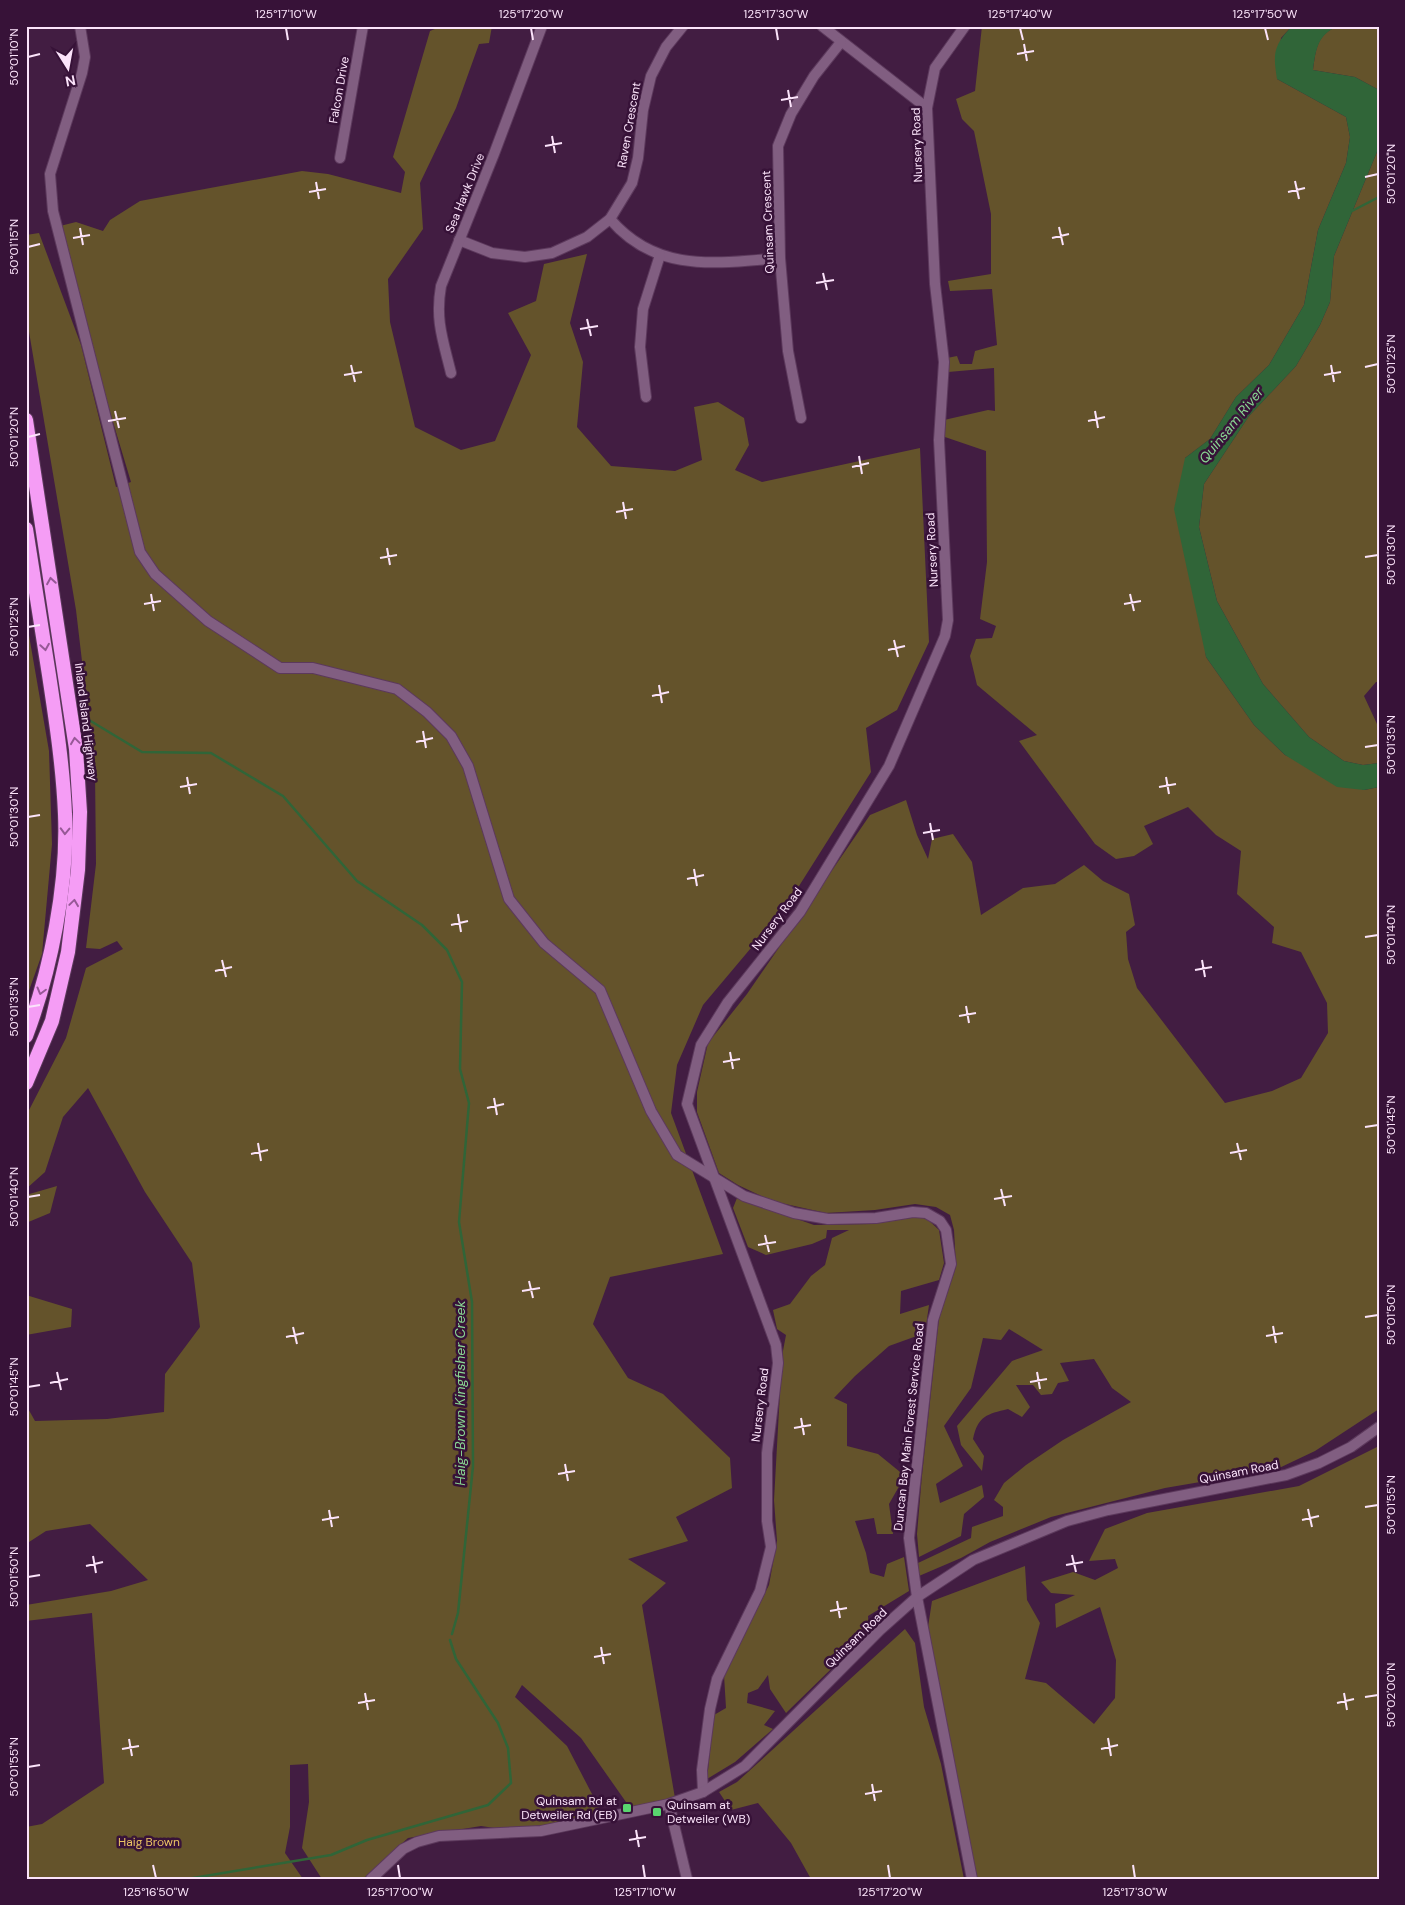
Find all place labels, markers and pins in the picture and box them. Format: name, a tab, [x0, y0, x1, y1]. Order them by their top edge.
place label: Quinsam Rd at Detweiler Rd (EB)	[521, 1793, 617, 1823]
place label: Quinsam at Detweiler (WB)	[667, 1797, 750, 1827]
marker: Quinsam Rd at Detweiler Rd (EB)	[621, 1802, 633, 1814]
marker: Quinsam at Detweiler (WB)	[651, 1806, 663, 1818]

